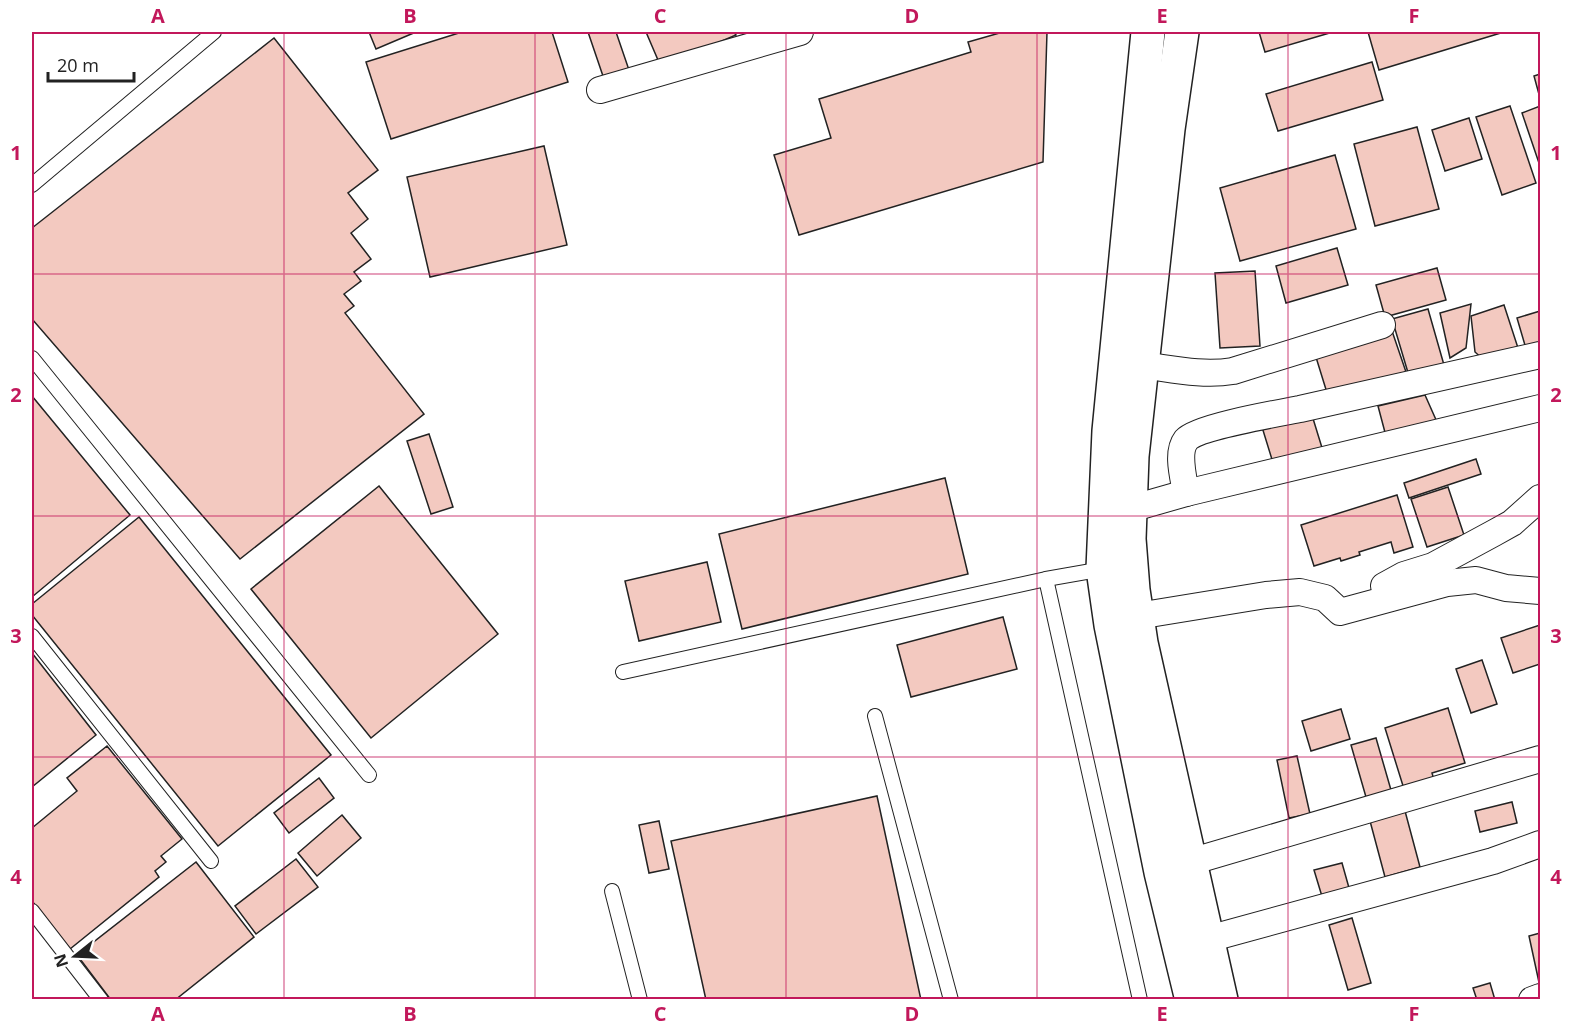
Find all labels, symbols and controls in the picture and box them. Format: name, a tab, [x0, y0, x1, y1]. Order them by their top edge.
text: A	[151, 2, 165, 29]
text: B	[403, 2, 417, 29]
text: C	[654, 2, 667, 29]
text: D	[905, 2, 919, 29]
text: E	[1156, 2, 1168, 29]
text: F	[1409, 2, 1419, 29]
scale bar	[48, 45, 134, 83]
text: 20 m	[57, 53, 99, 77]
text: 1	[10, 139, 22, 166]
text: 1	[1550, 139, 1562, 166]
text: 2	[10, 381, 22, 408]
text: 2	[1550, 381, 1562, 408]
text: 3	[10, 622, 22, 649]
text: 3	[1550, 622, 1562, 649]
text: 4	[10, 863, 22, 890]
text: 4	[1550, 863, 1562, 890]
north arrow	[45, 926, 105, 986]
text: N	[48, 951, 73, 970]
text: A	[151, 1000, 165, 1027]
text: B	[403, 1000, 417, 1027]
text: C	[654, 1000, 667, 1027]
text: D	[905, 1000, 919, 1027]
text: E	[1156, 1000, 1168, 1027]
text: F	[1409, 1000, 1419, 1027]

